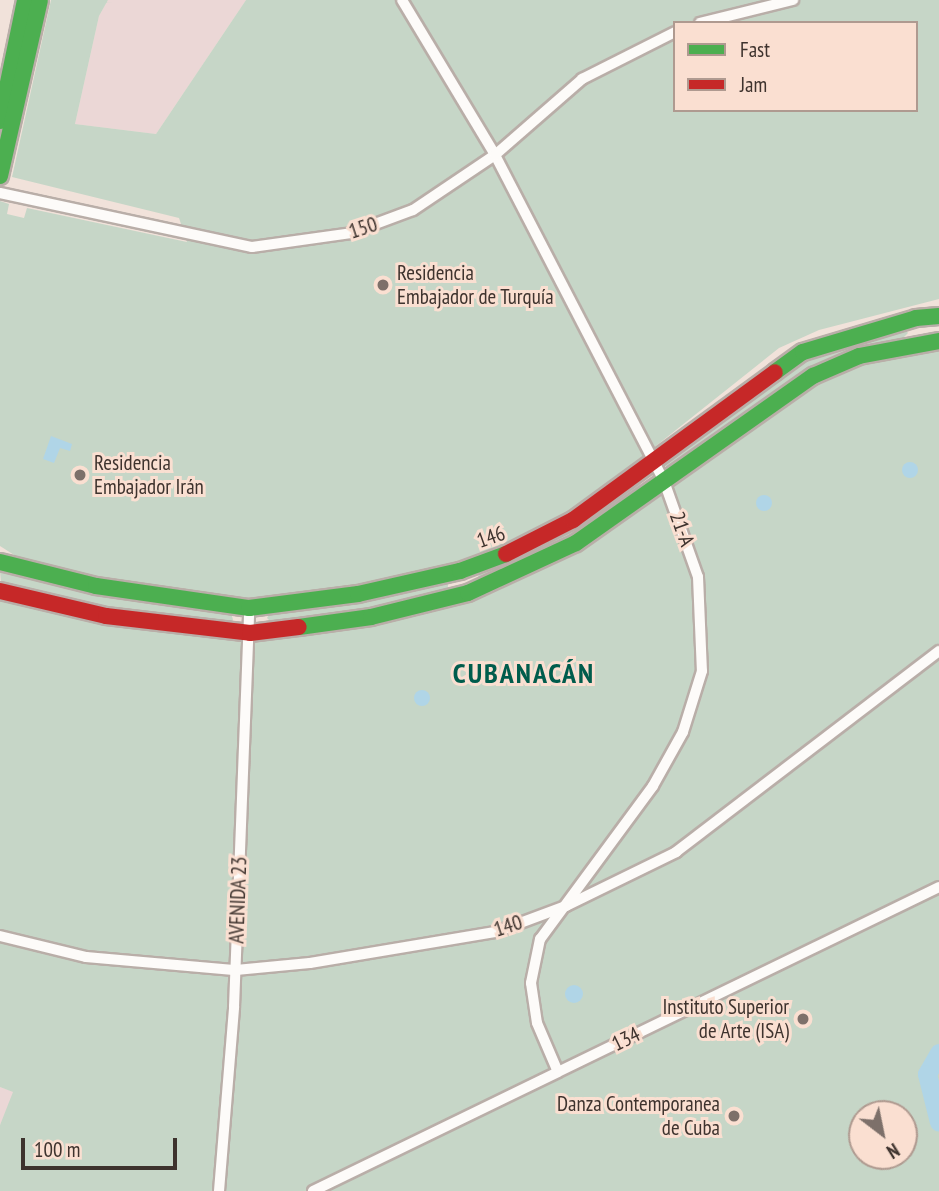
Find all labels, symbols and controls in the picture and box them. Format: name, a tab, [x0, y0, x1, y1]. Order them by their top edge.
legend	[673, 21, 918, 112]
text: Fast	[740, 36, 770, 63]
text: Jam	[740, 71, 767, 98]
street label: 150	[346, 212, 380, 244]
place label: Residencia Embajador de Turquía	[397, 260, 554, 310]
marker: Residencia Embajador de Turquía	[375, 277, 391, 293]
place label: Residencia Embajador Irán	[94, 450, 204, 500]
marker: Residencia Embajador Irán	[72, 467, 88, 483]
street label: 21-A	[664, 508, 700, 550]
street label: 146	[473, 520, 509, 554]
district label: CUBANACÁN	[454, 656, 594, 690]
street label: AVENIDA 23	[224, 856, 252, 944]
street label: 140	[491, 910, 525, 942]
place label: Instituto Superior de Arte (ISA)	[662, 994, 789, 1044]
marker: Instituto Superior de Arte (ISA)	[795, 1011, 811, 1027]
street label: 134	[608, 1021, 644, 1057]
place label: Danza Contemporanea de Cuba	[557, 1091, 720, 1141]
north arrow	[848, 1100, 918, 1170]
marker: Danza Contemporanea de Cuba	[726, 1108, 742, 1124]
scale bar	[24, 1124, 180, 1168]
text: 100 m	[34, 1136, 80, 1163]
text: N	[882, 1138, 904, 1164]

